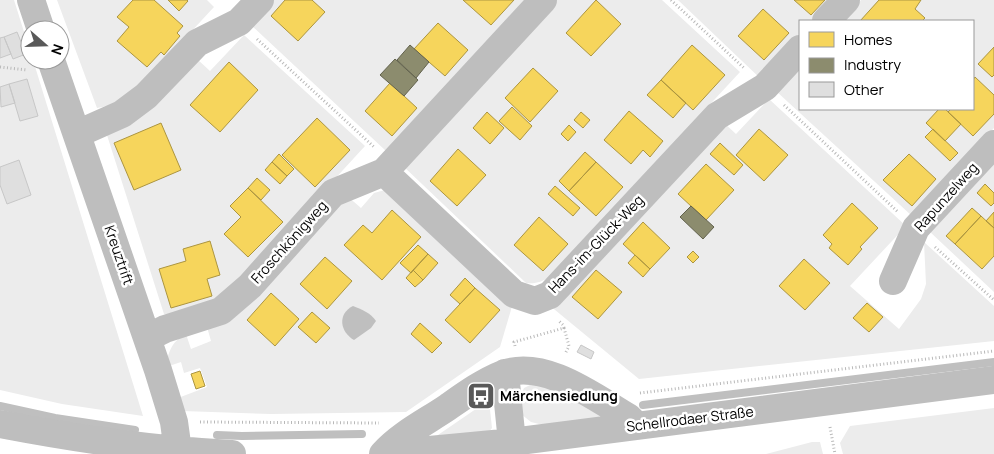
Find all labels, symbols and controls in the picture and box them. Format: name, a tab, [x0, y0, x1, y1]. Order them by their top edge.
north arrow	[20, 20, 70, 70]
legend	[799, 20, 974, 110]
text: Homes	[844, 29, 893, 50]
text: N	[47, 42, 68, 58]
text: Industry	[844, 54, 901, 75]
text: Other	[844, 79, 885, 100]
street label: Rapunzelweg	[910, 158, 982, 235]
street label: Hans-im-Glück-Weg	[544, 190, 648, 297]
street label: Froschkönigweg	[246, 196, 331, 287]
street label: Kreuztrift	[100, 223, 139, 287]
bus stop icon: Märchensiedlung	[466, 381, 496, 411]
place label: Märchensiedlung	[500, 386, 618, 405]
street label: Schellrodaer Straße	[625, 401, 755, 436]

